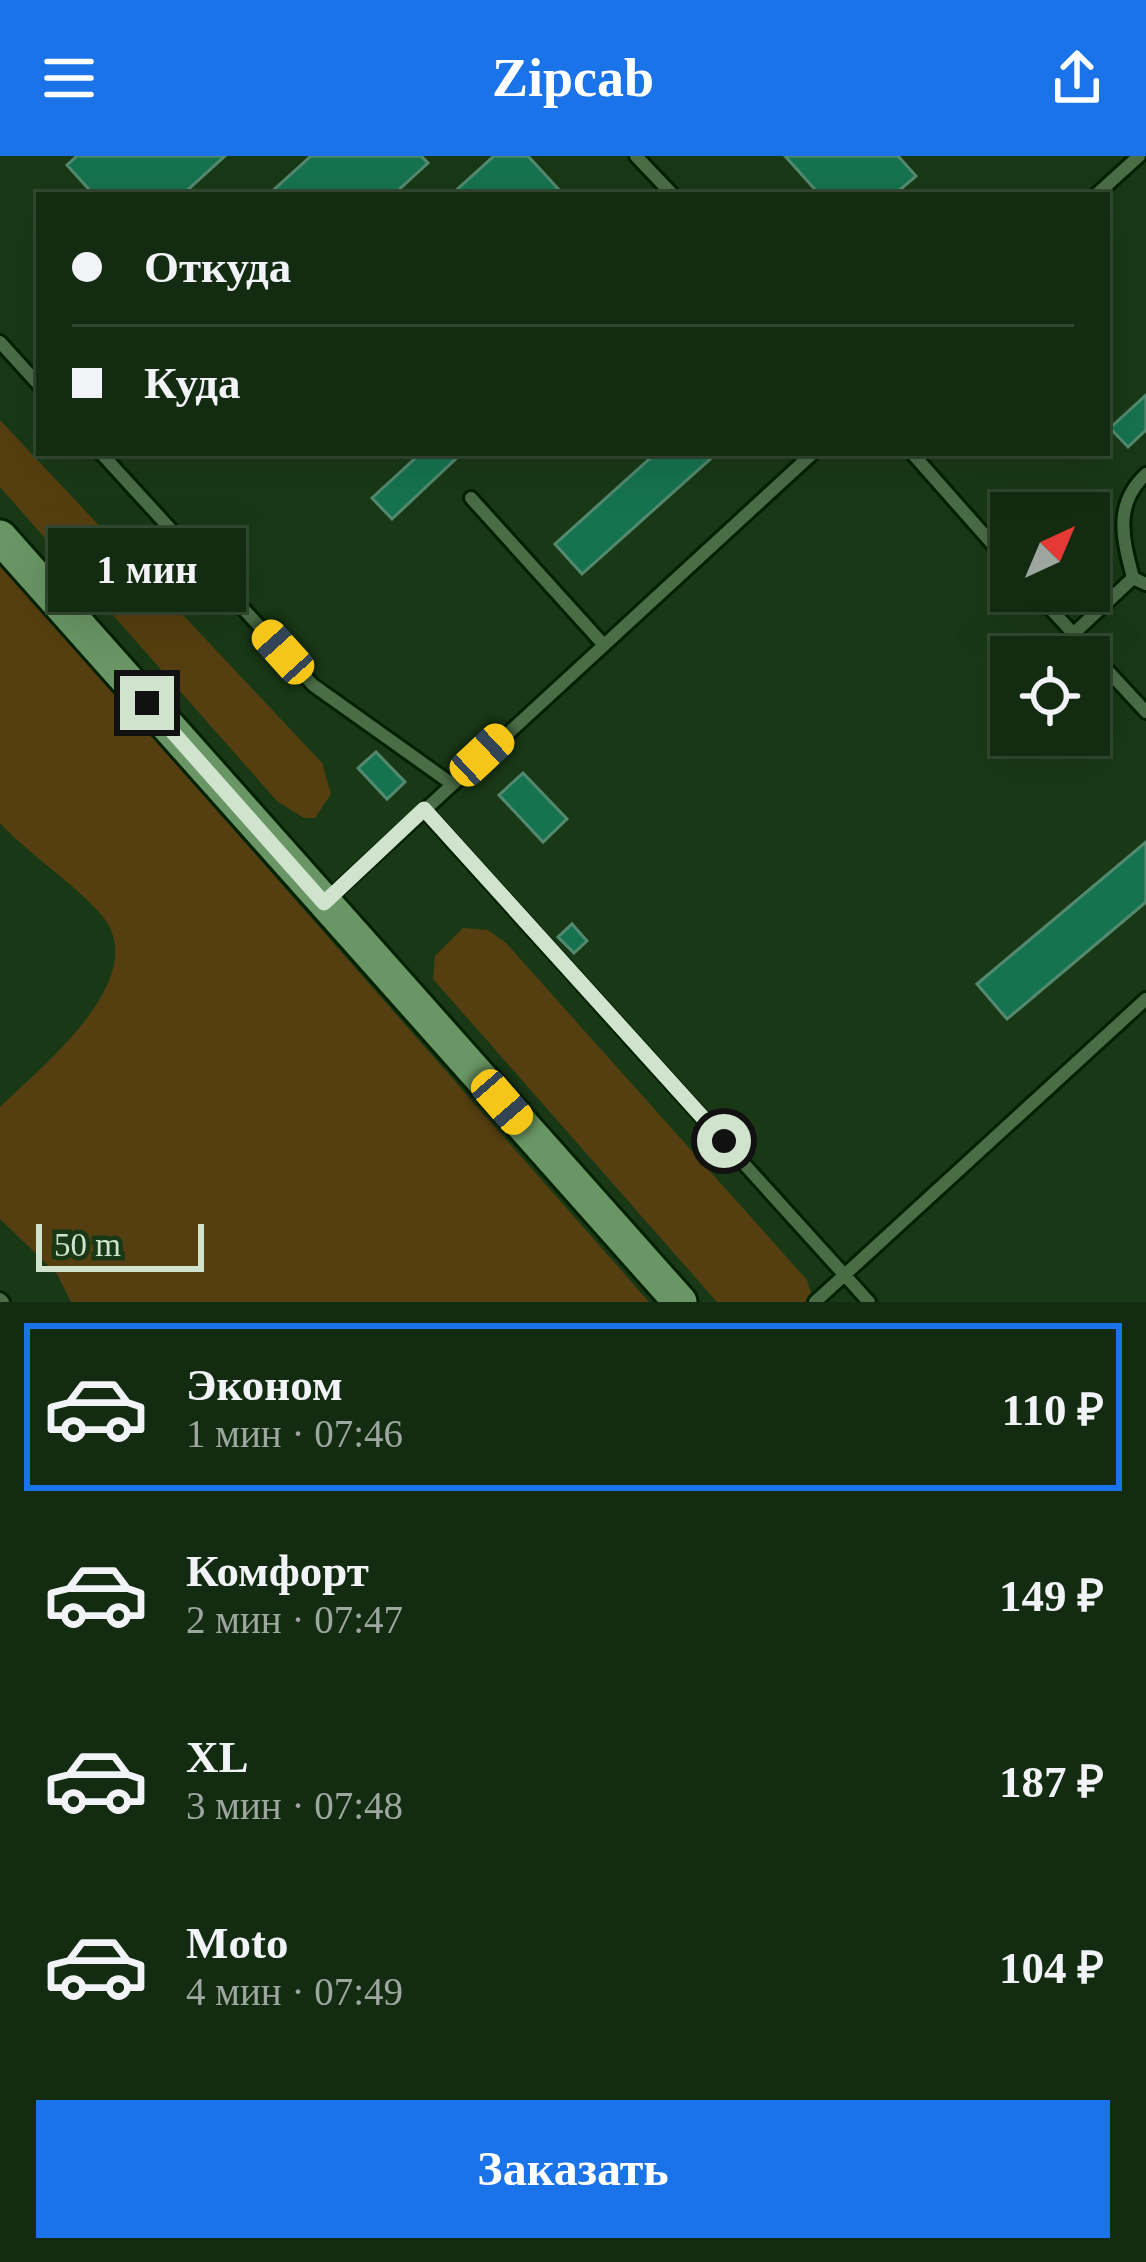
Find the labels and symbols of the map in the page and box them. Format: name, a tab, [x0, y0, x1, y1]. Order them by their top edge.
north arrow	[990, 492, 1110, 612]
callout: 1 мин	[48, 529, 246, 613]
car	[246, 613, 320, 691]
route end	[120, 676, 174, 730]
car	[443, 717, 521, 793]
car	[465, 1063, 539, 1141]
route start	[697, 1114, 751, 1168]
scale bar	[36, 1218, 204, 1271]

